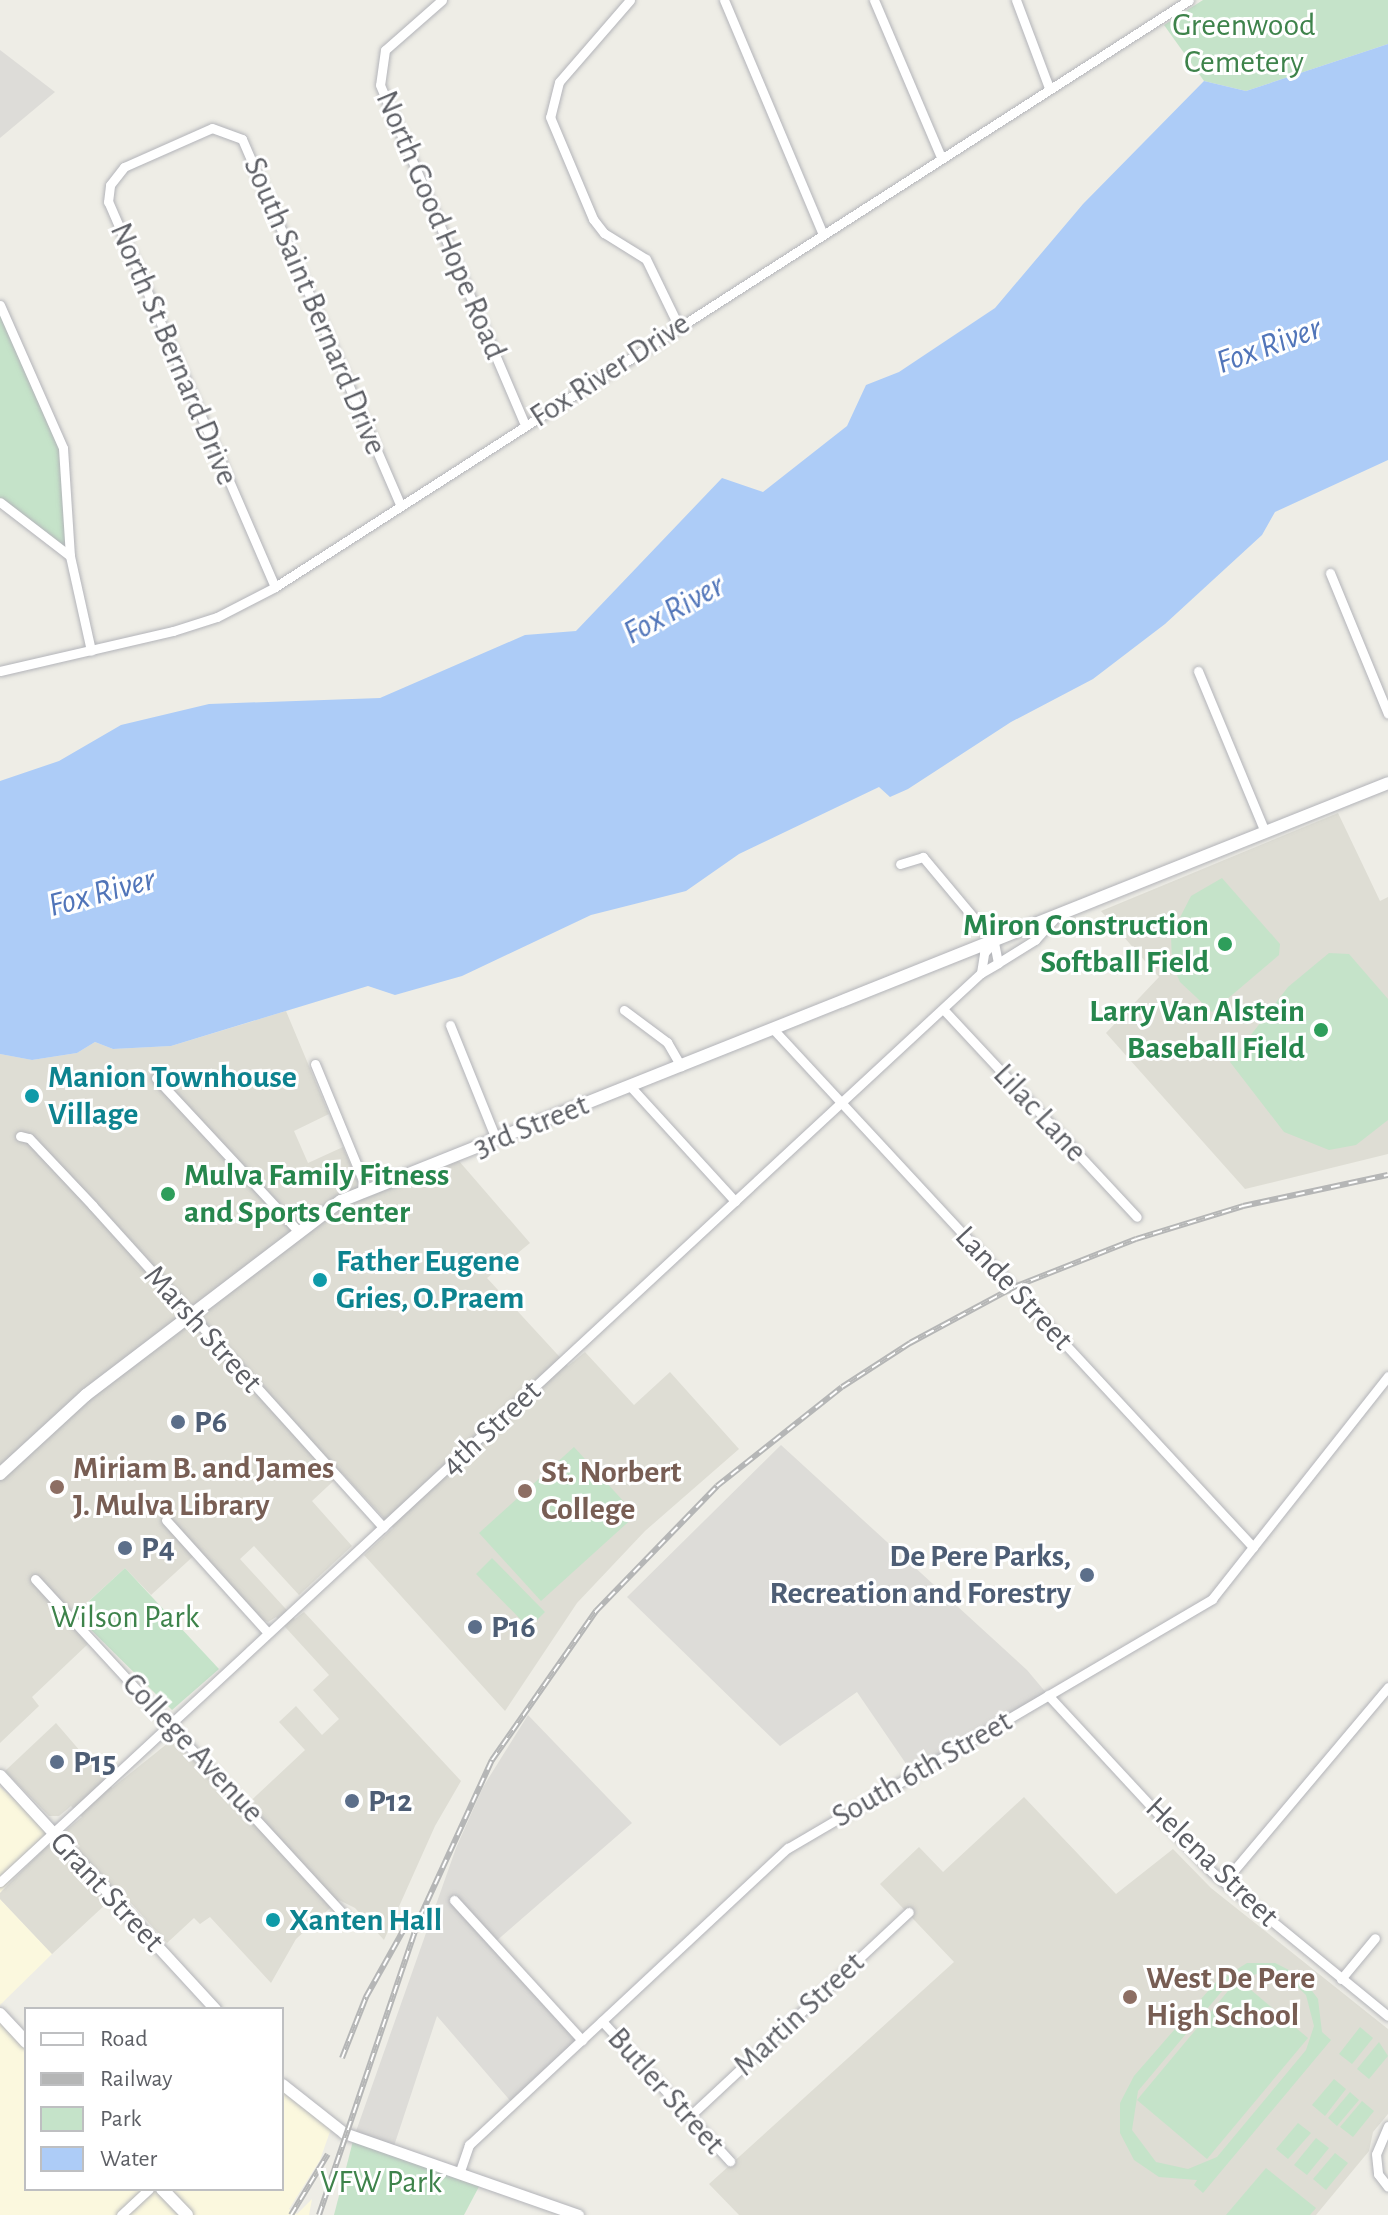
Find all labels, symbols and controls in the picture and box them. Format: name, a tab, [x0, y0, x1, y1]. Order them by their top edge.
park label: Greenwood Cemetery	[1172, 7, 1316, 82]
street label: North Good Hope Road	[367, 85, 515, 365]
street label: South Saint Bernard Drive	[235, 152, 395, 460]
street label: North St Bernard Drive	[101, 217, 247, 491]
street label: Fox River Drive	[523, 304, 697, 436]
water label: Fox River	[1211, 308, 1327, 384]
water label: Fox River	[616, 566, 732, 654]
water label: Fox River	[44, 859, 160, 927]
place label: Miron Construction Softball Field	[963, 907, 1209, 982]
marker: Miron Construction Softball Field	[1216, 935, 1234, 953]
place label: Larry Van Alstein Baseball Field	[1089, 993, 1305, 1068]
marker: Larry Van Alstein Baseball Field	[1312, 1021, 1330, 1039]
street label: Lilac Lane	[985, 1056, 1095, 1170]
place label: Manion Townhouse Village	[48, 1059, 297, 1134]
street label: 3rd Street	[468, 1086, 594, 1166]
marker: Manion Townhouse Village	[23, 1087, 41, 1105]
place label: Mulva Family Fitness and Sports Center	[184, 1157, 449, 1232]
marker: Mulva Family Fitness and Sports Center	[159, 1185, 177, 1203]
street label: Lande Street	[947, 1218, 1081, 1358]
place label: Father Eugene Gries, O.Praem	[336, 1243, 524, 1318]
street label: Marsh Street	[136, 1257, 270, 1401]
marker: Father Eugene Gries, O.Praem	[311, 1271, 329, 1289]
street label: 4th Street	[433, 1372, 549, 1484]
place label: P6	[194, 1403, 227, 1441]
marker: P6	[169, 1413, 187, 1431]
place label: Miriam B. and James J. Mulva Library	[73, 1450, 334, 1525]
place label: St. Norbert College	[541, 1454, 681, 1529]
marker: Miriam B. and James J. Mulva Library	[48, 1478, 66, 1496]
marker: St. Norbert College	[516, 1482, 534, 1500]
place label: P4	[141, 1529, 175, 1567]
place label: De Pere Parks, Recreation and Forestry	[770, 1538, 1071, 1613]
marker: P4	[116, 1539, 134, 1557]
marker: De Pere Parks, Recreation and Forestry	[1078, 1566, 1096, 1584]
park label: Wilson Park	[51, 1598, 199, 1636]
place label: P16	[491, 1608, 536, 1646]
marker: P16	[466, 1618, 484, 1636]
street label: College Avenue	[114, 1665, 272, 1831]
street label: South 6th Street	[825, 1702, 1019, 1836]
place label: P15	[73, 1743, 116, 1781]
marker: P15	[48, 1753, 66, 1771]
place label: P12	[368, 1782, 412, 1820]
street label: Helena Street	[1137, 1789, 1287, 1935]
marker: P12	[343, 1792, 361, 1810]
street label: Grant Street	[42, 1824, 172, 1960]
place label: Xanten Hall	[289, 1901, 442, 1939]
marker: Xanten Hall	[264, 1911, 282, 1929]
street label: Martin Street	[726, 1944, 872, 2084]
place label: West De Pere High School	[1146, 1960, 1315, 2035]
marker: West De Pere High School	[1121, 1988, 1139, 2006]
legend	[24, 2007, 284, 2191]
street label: Butler Street	[599, 2020, 733, 2162]
text: Road	[100, 2027, 148, 2051]
text: Railway	[100, 2067, 172, 2091]
text: Park	[100, 2107, 141, 2131]
text: Water	[100, 2147, 157, 2171]
park label: VFW Park	[320, 2163, 442, 2201]

